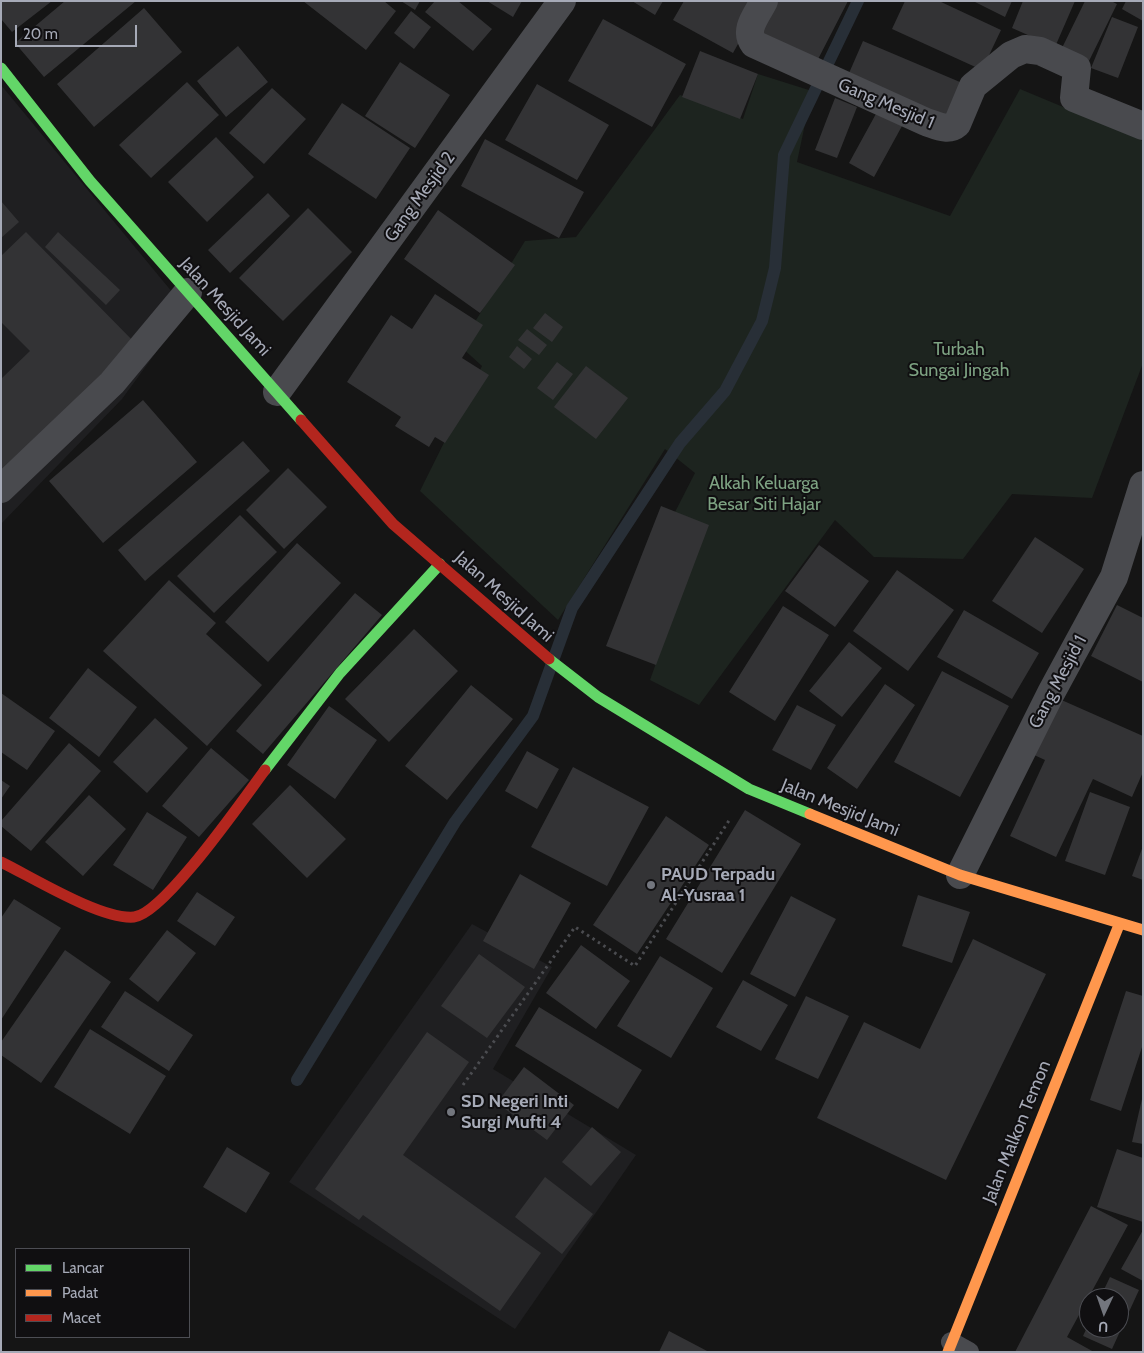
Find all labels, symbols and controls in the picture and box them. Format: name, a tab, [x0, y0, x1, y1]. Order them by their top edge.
scale bar	[18, 15, 140, 47]
text: 20 m	[23, 25, 58, 43]
street label: Gang Mesjid 1	[835, 74, 937, 134]
street label: Gang Mesjid 2	[380, 148, 460, 246]
street label: Jalan Mesjid Jami	[175, 253, 275, 361]
park label: Turbah Sungai Jingah	[908, 339, 1010, 382]
park label: Alkah Keluarga Besar Siti Hajar	[707, 473, 821, 516]
street label: Jalan Mesjid Jami	[450, 547, 558, 647]
street label: Gang Mesjid 1	[1024, 632, 1092, 732]
street label: Jalan Mesjid Jami	[778, 774, 902, 842]
place label: PAUD Terpadu Al-Yusraa 1	[661, 864, 775, 906]
marker: PAUD Terpadu Al-Yusraa 1	[645, 879, 657, 891]
street label: Jalan Malkon Temon	[978, 1057, 1056, 1207]
place label: SD Negeri Inti Surgi Mufti 4	[461, 1091, 568, 1134]
marker: SD Negeri Inti Surgi Mufti 4	[445, 1106, 457, 1118]
legend	[15, 1248, 190, 1338]
text: Lancar	[62, 1259, 104, 1277]
text: Padat	[62, 1284, 98, 1302]
north arrow	[1079, 1288, 1129, 1338]
text: Macet	[62, 1309, 101, 1327]
text: U	[1098, 1318, 1109, 1336]

